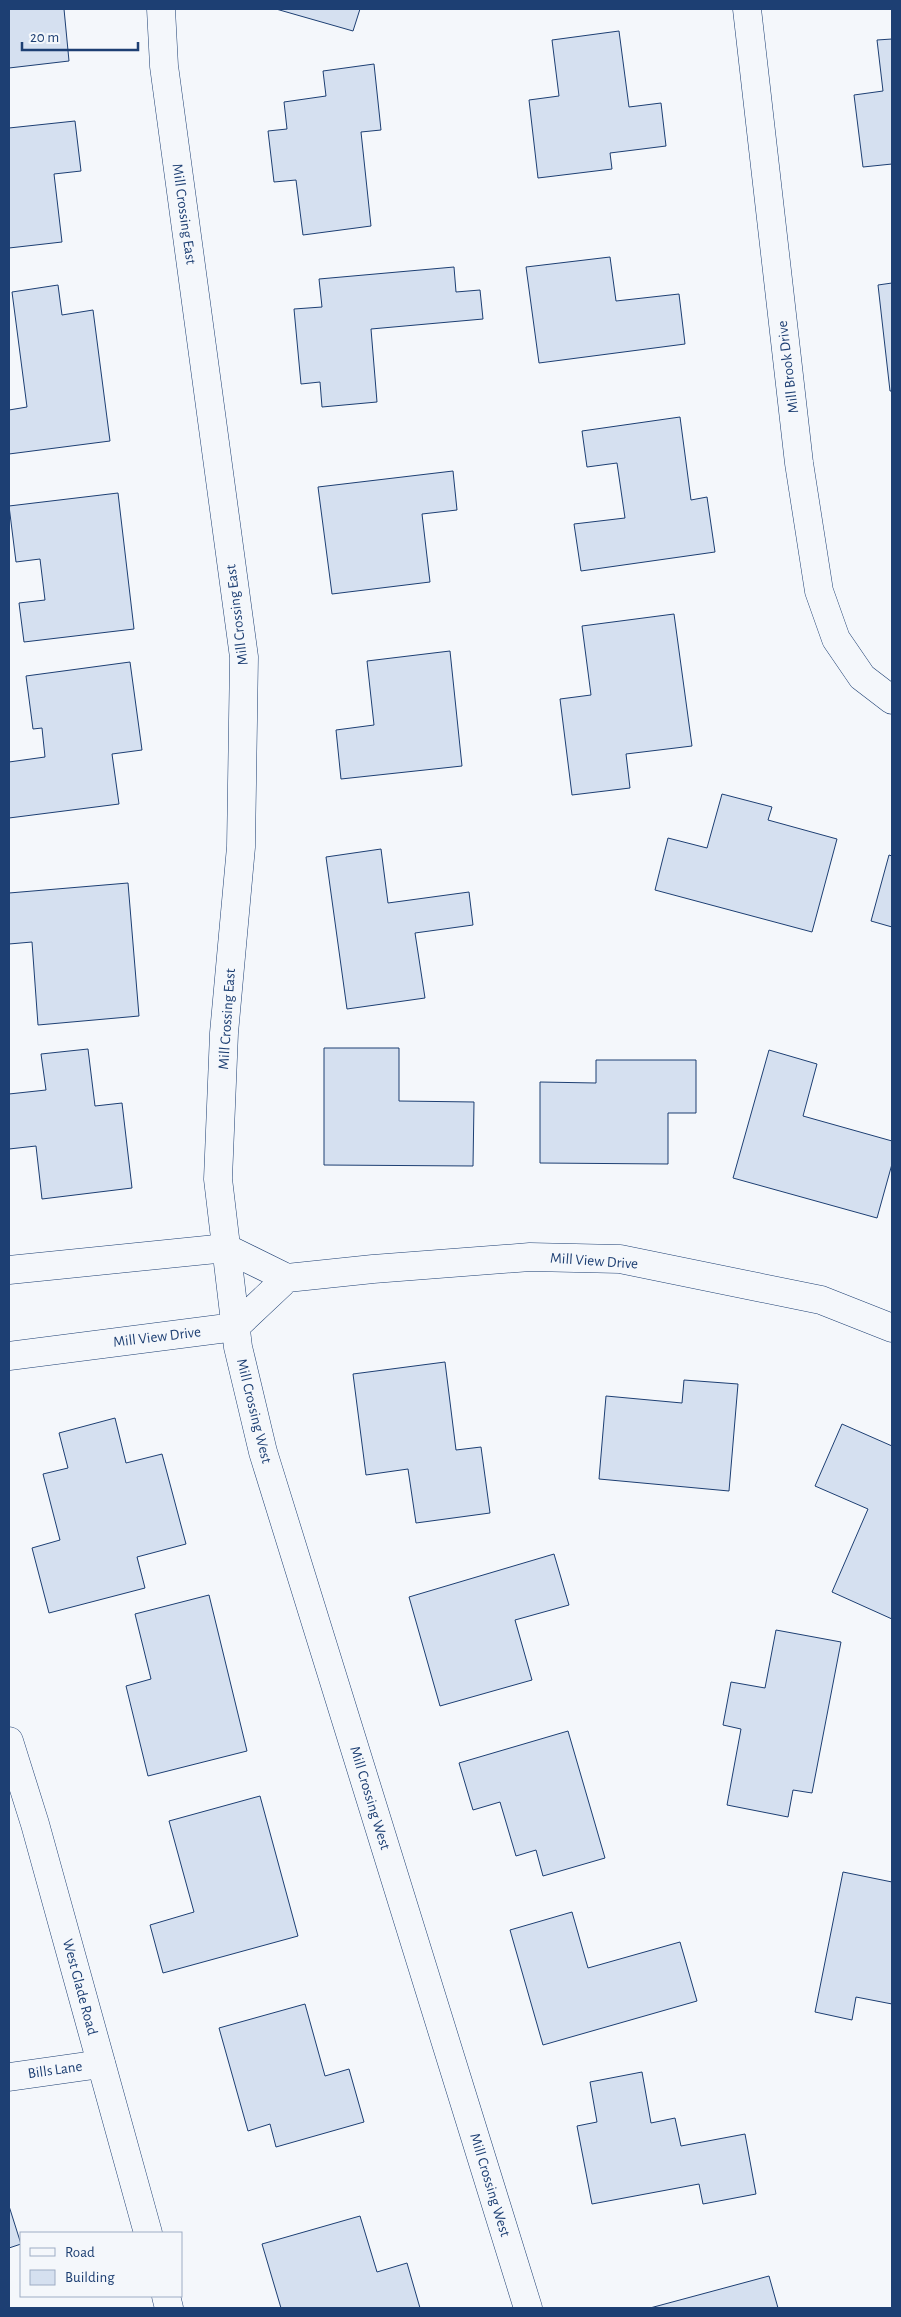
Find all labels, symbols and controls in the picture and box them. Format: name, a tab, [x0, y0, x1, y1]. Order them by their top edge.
scale bar	[22, 20, 139, 52]
text: 20 m	[30, 30, 59, 45]
street label: Mill Crossing East	[170, 163, 199, 266]
street label: Mill Brook Drive	[775, 320, 801, 414]
street label: Mill Crossing East	[223, 564, 251, 666]
street label: Mill Crossing East	[216, 968, 238, 1070]
street label: Mill View Drive	[550, 1250, 639, 1272]
street label: Mill View Drive	[112, 1324, 202, 1350]
street label: Mill Crossing West	[234, 1357, 274, 1465]
street label: Mill Crossing West	[347, 1745, 393, 1852]
street label: West Glade Road	[60, 1937, 100, 2037]
street label: Bills Lane	[27, 2059, 83, 2081]
street label: Mill Crossing West	[467, 2132, 513, 2239]
legend	[20, 2232, 182, 2297]
text: Road	[65, 2245, 95, 2260]
text: Building	[65, 2270, 115, 2285]

